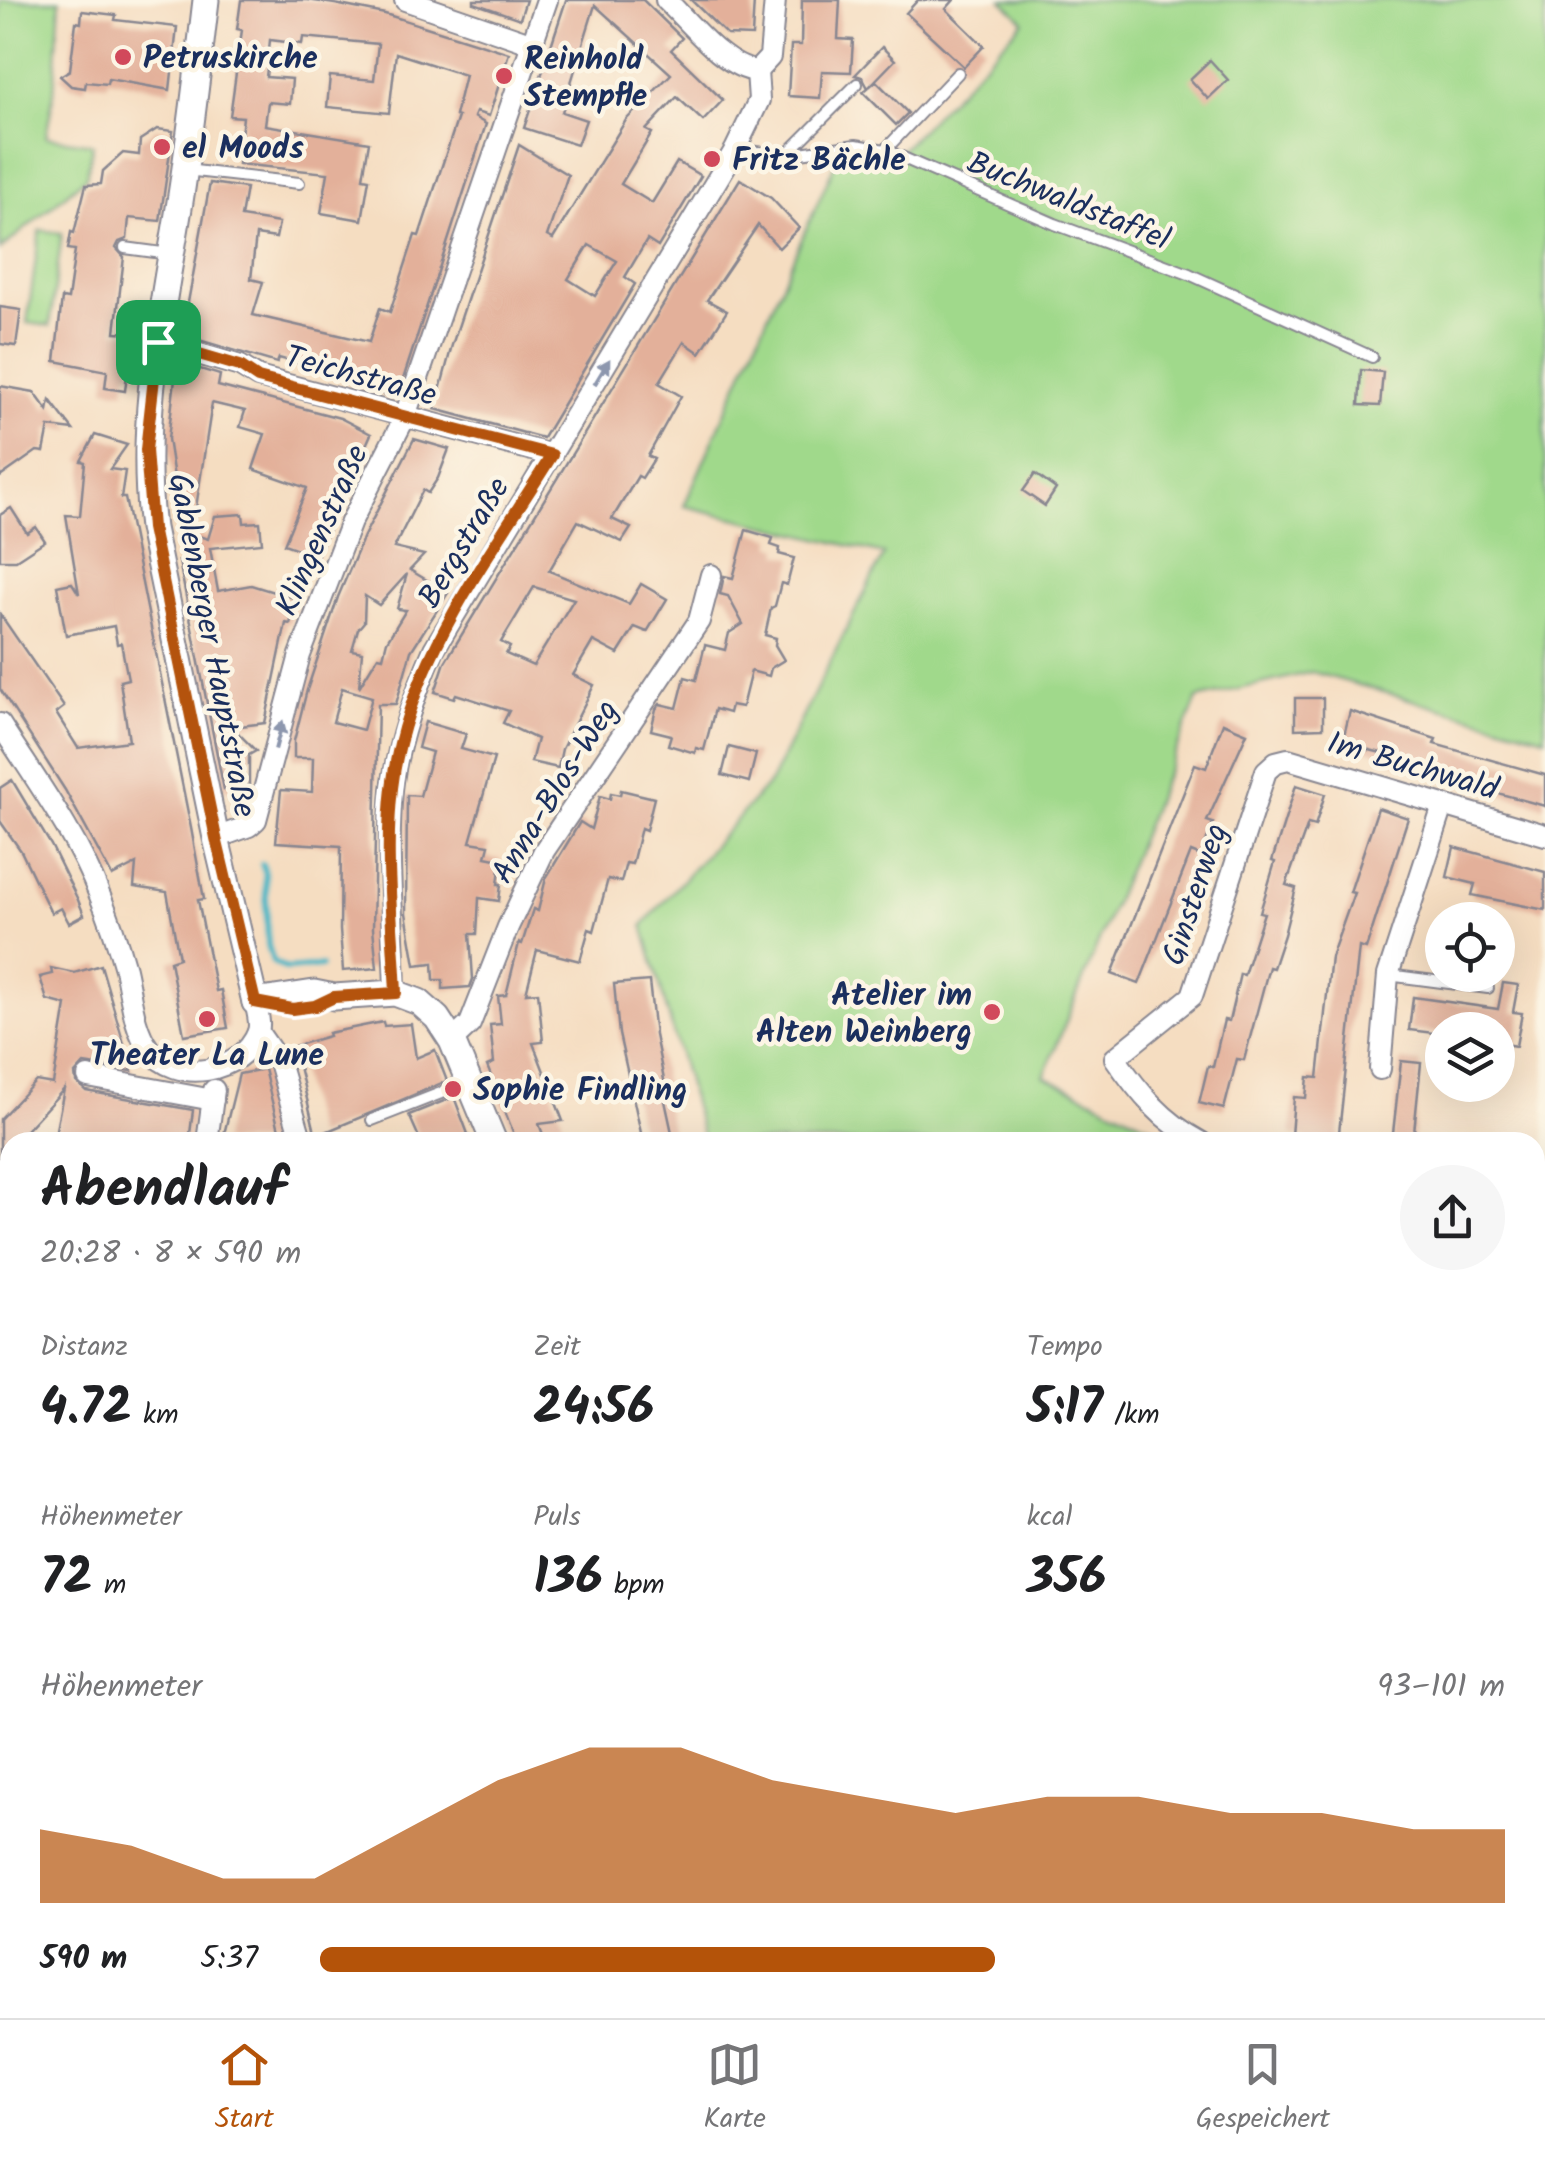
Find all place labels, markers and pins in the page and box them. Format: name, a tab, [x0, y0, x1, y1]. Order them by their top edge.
place label: Petruskirche	[143, 34, 318, 85]
place label: Reinhold Stempfle	[524, 35, 648, 123]
marker: Petruskirche	[112, 46, 134, 68]
marker: Reinhold Stempfle	[493, 65, 515, 87]
place label: el Moods	[182, 124, 304, 175]
marker: el Moods	[151, 136, 173, 158]
place label: Fritz Bächle	[732, 136, 906, 187]
marker: Fritz Bächle	[701, 148, 723, 170]
pin	[116, 300, 201, 385]
place label: Atelier im Alten Weinberg	[756, 971, 972, 1059]
marker: Atelier im Alten Weinberg	[981, 1001, 1003, 1023]
marker: Theater La Lune	[196, 1008, 218, 1030]
place label: Theater La Lune	[90, 1031, 324, 1082]
place label: Sophie Findling	[473, 1066, 687, 1117]
marker: Sophie Findling	[442, 1078, 464, 1100]

